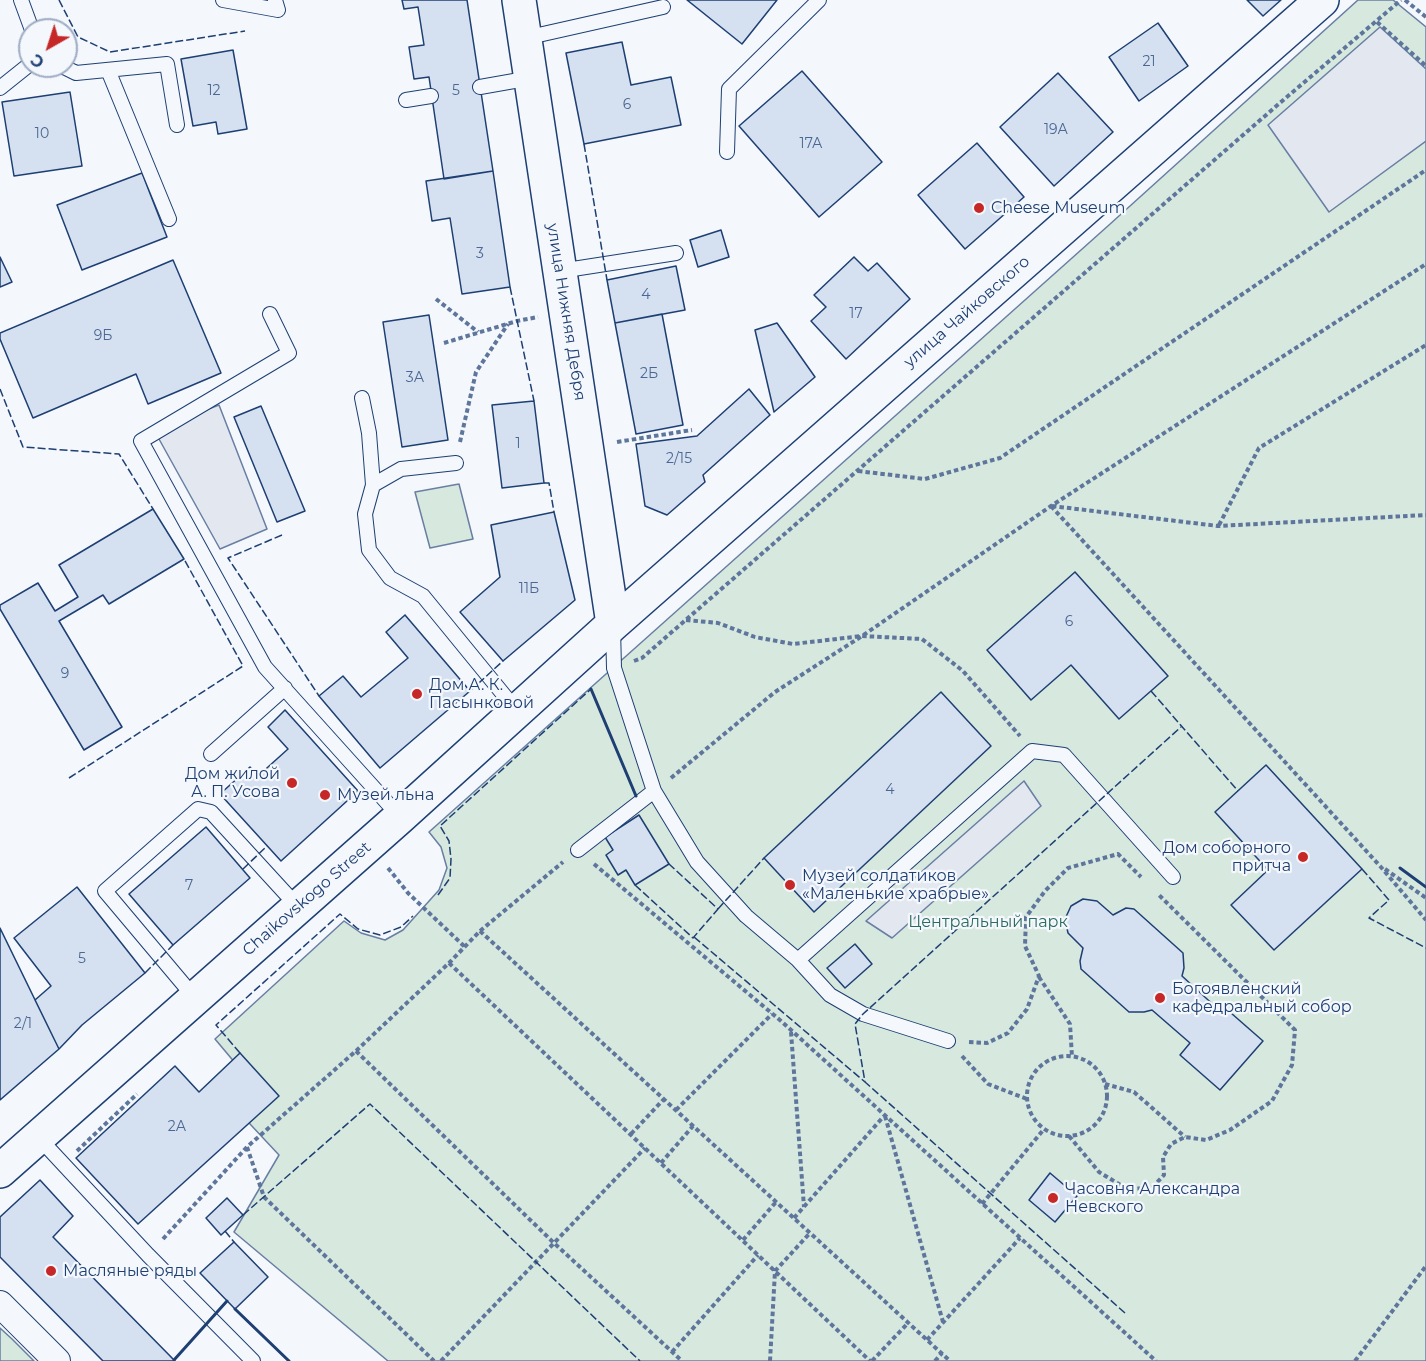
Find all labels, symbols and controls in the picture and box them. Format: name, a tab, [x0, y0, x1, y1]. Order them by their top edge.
north arrow	[18, 18, 78, 78]
text: С	[27, 50, 48, 72]
house number: 21	[1142, 54, 1156, 70]
house number: 12	[207, 83, 221, 99]
house number: 5	[452, 83, 460, 99]
house number: 6	[623, 97, 631, 113]
house number: 19А	[1044, 122, 1068, 138]
house number: 10	[35, 126, 49, 142]
house number: 17А	[800, 136, 822, 152]
place label: Cheese Museum	[991, 198, 1125, 218]
marker: Cheese Museum	[972, 201, 986, 215]
street label: улица Нижняя Дебря	[543, 222, 589, 402]
house number: 3	[476, 246, 484, 262]
street label: улица Чайковского	[900, 252, 1034, 372]
house number: 4	[641, 287, 651, 303]
house number: 17	[849, 306, 863, 322]
house number: 9Б	[94, 328, 112, 344]
house number: 2Б	[640, 366, 658, 382]
house number: 3А	[406, 370, 424, 386]
house number: 1	[515, 436, 521, 452]
house number: 2/15	[666, 451, 692, 467]
house number: 11Б	[519, 581, 539, 597]
house number: 6	[1065, 614, 1073, 630]
house number: 9	[61, 666, 69, 682]
place label: Дом А. К. Пасынковой	[429, 675, 534, 713]
marker: Дом А. К. Пасынковой	[410, 687, 424, 701]
place label: Дом жилой А. П. Усова	[185, 764, 280, 802]
marker: Дом жилой А. П. Усова	[285, 776, 299, 790]
house number: 4	[885, 782, 895, 798]
place label: Музей льна	[337, 785, 434, 805]
marker: Музей льна	[318, 788, 332, 802]
street label: Chaikovskogo Street	[239, 838, 375, 960]
place label: Дом соборного притча	[1162, 838, 1291, 876]
marker: Дом соборного притча	[1296, 850, 1310, 864]
place label: Музей солдатиков «Маленькие храбрые»	[802, 866, 989, 904]
house number: 7	[185, 878, 193, 894]
marker: Музей солдатиков «Маленькие храбрые»	[783, 878, 797, 892]
park label: Центральный парк	[908, 912, 1068, 932]
house number: 5	[78, 951, 86, 967]
place label: Богоявленский кафедральный собор	[1172, 979, 1352, 1017]
marker: Богоявленский кафедральный собор	[1153, 991, 1167, 1005]
house number: 2/1	[14, 1016, 32, 1032]
house number: 2А	[168, 1119, 186, 1135]
place label: Часовня Александра Невского	[1065, 1179, 1240, 1217]
marker: Часовня Александра Невского	[1046, 1191, 1060, 1205]
place label: Масляные ряды	[63, 1261, 197, 1281]
marker: Масляные ряды	[44, 1264, 58, 1278]

